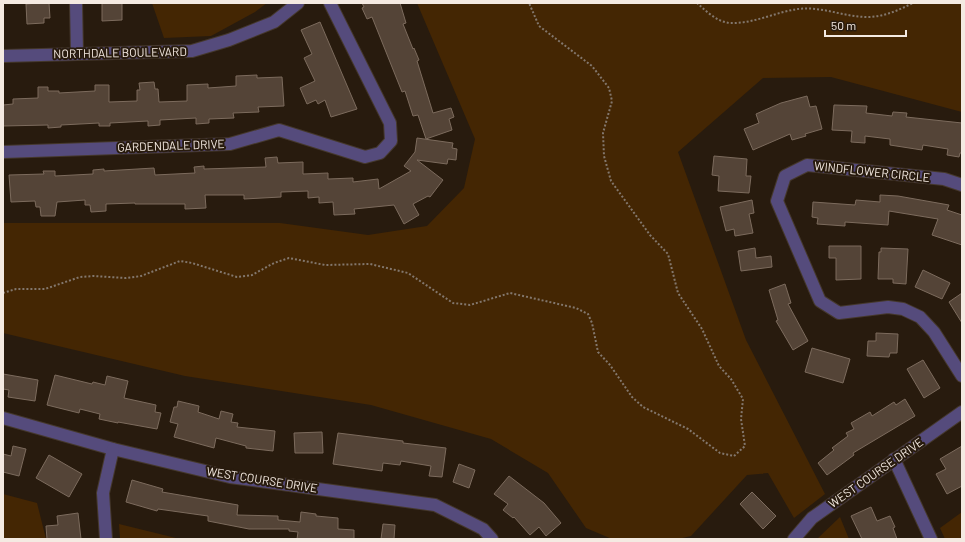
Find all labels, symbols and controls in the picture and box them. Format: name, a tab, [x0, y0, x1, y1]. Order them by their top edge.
scale bar	[825, 12, 906, 38]
text: 50 m	[831, 18, 856, 32]
street label: NORTHDALE BOULEVARD	[53, 44, 187, 60]
street label: GARDENDALE DRIVE	[117, 136, 225, 154]
street label: WINDFLOWER CIRCLE	[813, 158, 931, 184]
street label: WEST COURSE DRIVE	[825, 434, 925, 510]
street label: WEST COURSE DRIVE	[206, 463, 319, 495]

